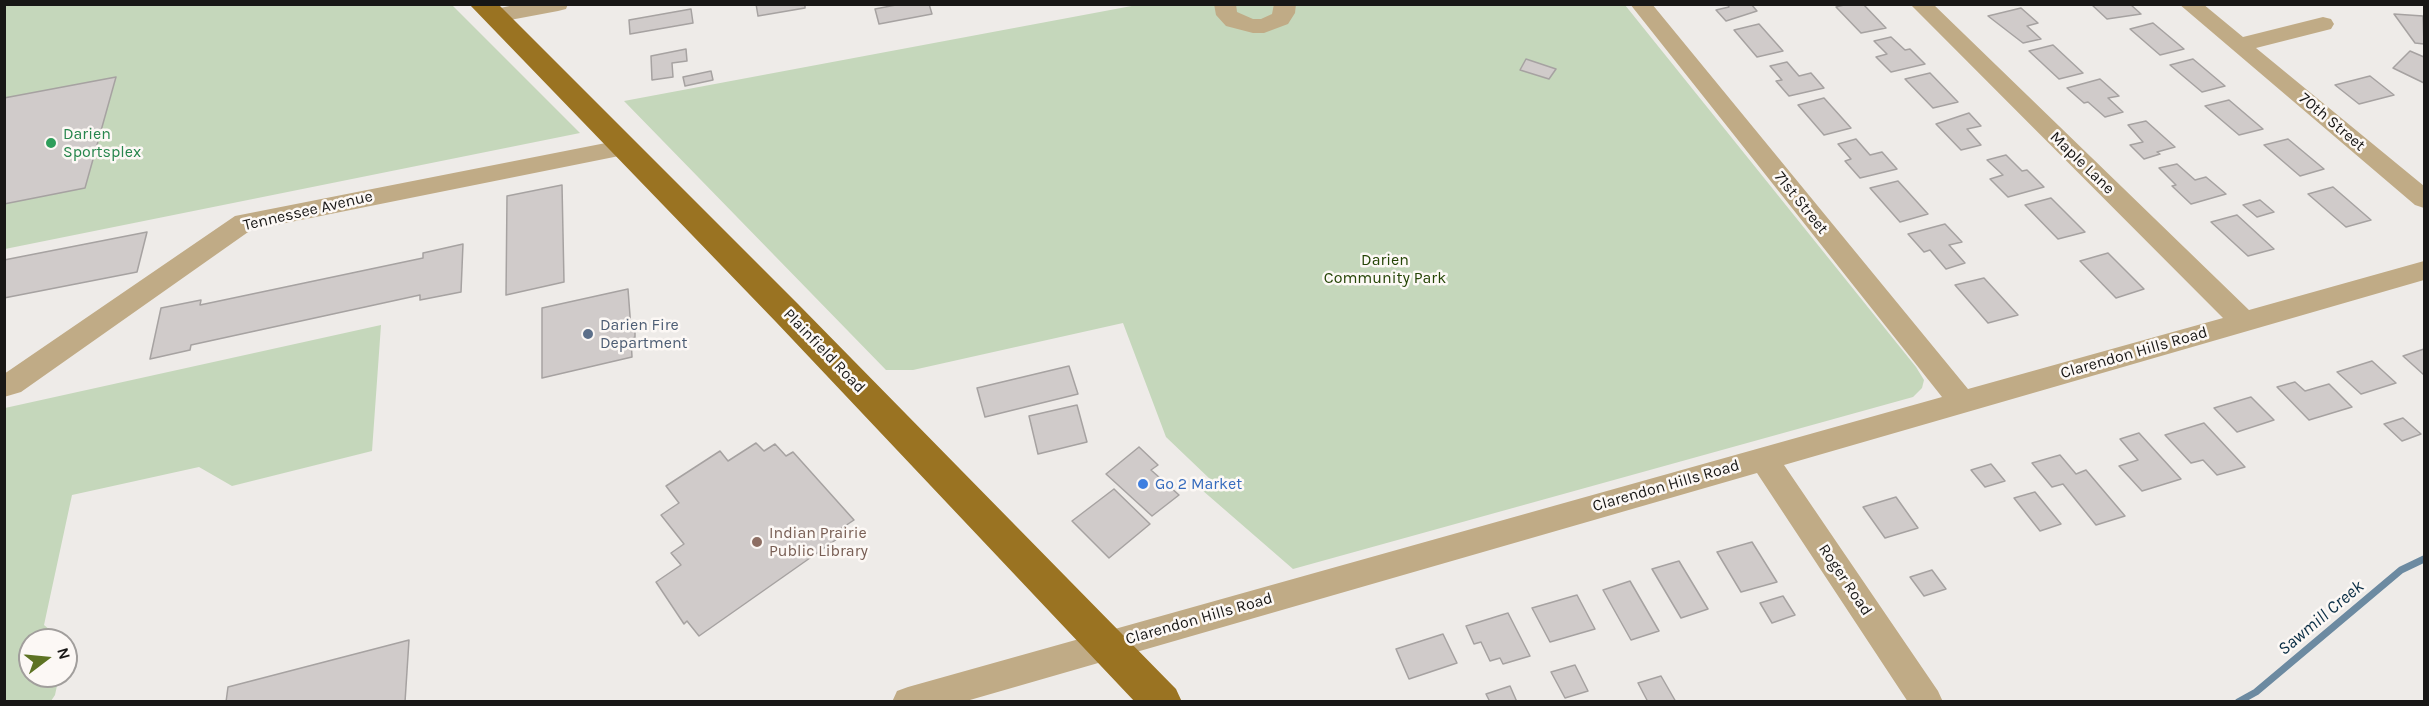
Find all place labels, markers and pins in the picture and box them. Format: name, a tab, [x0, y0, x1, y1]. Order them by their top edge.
place label: Darien Sportsplex	[63, 124, 141, 162]
marker: Darien Sportsplex	[44, 136, 58, 150]
place label: Darien Fire Department	[600, 315, 688, 353]
marker: Darien Fire Department	[581, 327, 595, 341]
place label: Go 2 Market	[1155, 474, 1242, 494]
marker: Go 2 Market	[1136, 477, 1150, 491]
place label: Indian Prairie Public Library	[769, 523, 868, 561]
marker: Indian Prairie Public Library	[750, 535, 764, 549]

